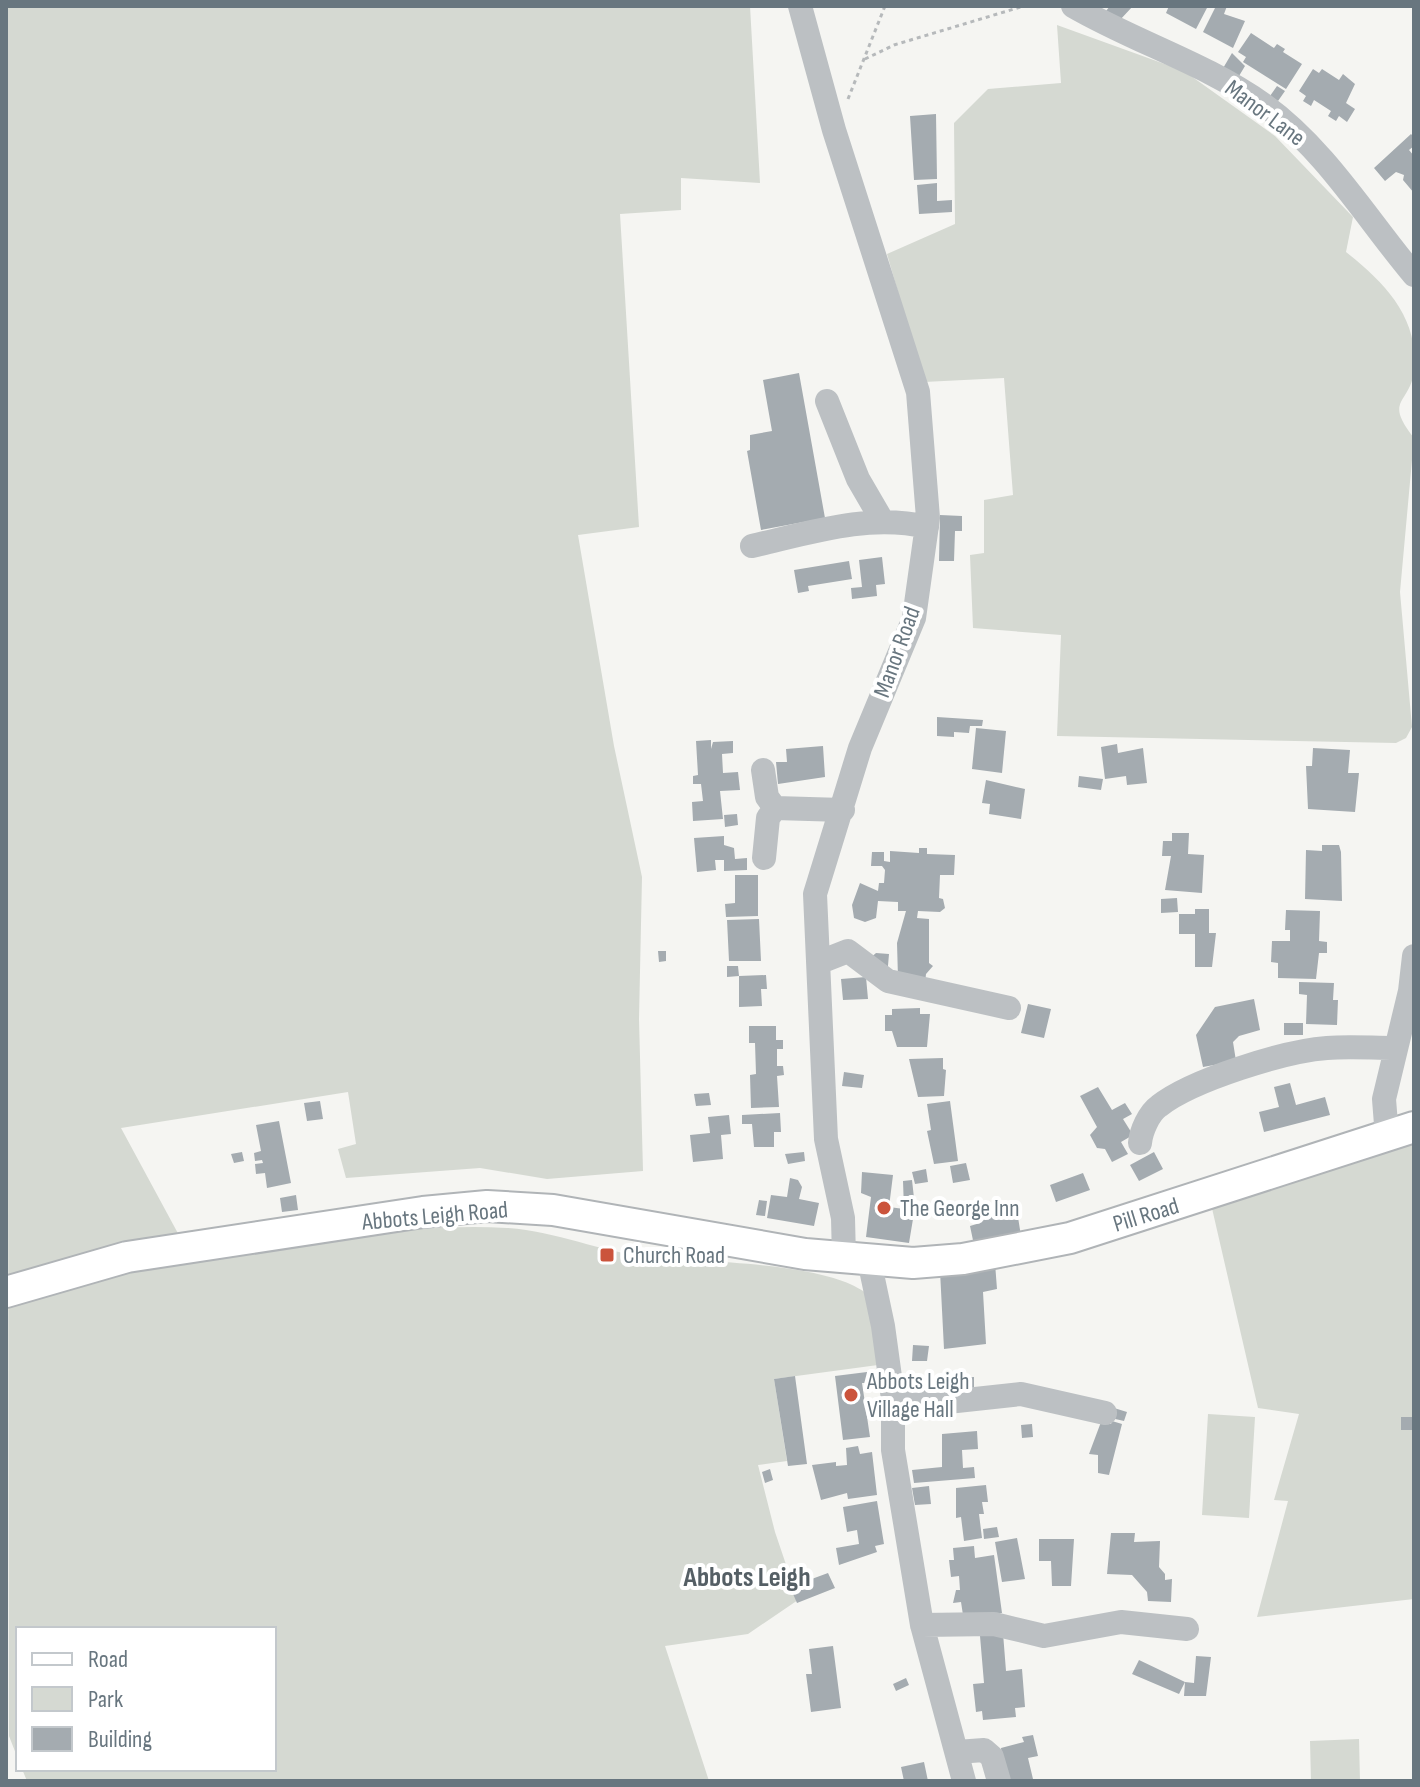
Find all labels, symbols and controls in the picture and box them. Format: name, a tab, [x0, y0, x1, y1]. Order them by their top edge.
street label: Manor Lane	[1219, 74, 1311, 152]
street label: Manor Road	[867, 603, 927, 701]
street label: Pill Road	[1110, 1191, 1182, 1239]
place label: The George Inn	[900, 1194, 1019, 1223]
street label: Abbots Leigh Road	[360, 1195, 509, 1237]
marker: The George Inn	[875, 1199, 893, 1217]
place label: Church Road	[623, 1241, 725, 1270]
marker: Church Road	[598, 1246, 616, 1264]
place label: Abbots Leigh Village Hall	[866, 1367, 970, 1424]
marker: Abbots Leigh Village Hall	[842, 1386, 860, 1404]
district label: Abbots Leigh	[682, 1561, 811, 1594]
legend	[16, 1627, 276, 1771]
text: Road	[88, 1645, 128, 1674]
text: Park	[88, 1685, 123, 1714]
text: Building	[88, 1725, 152, 1754]

